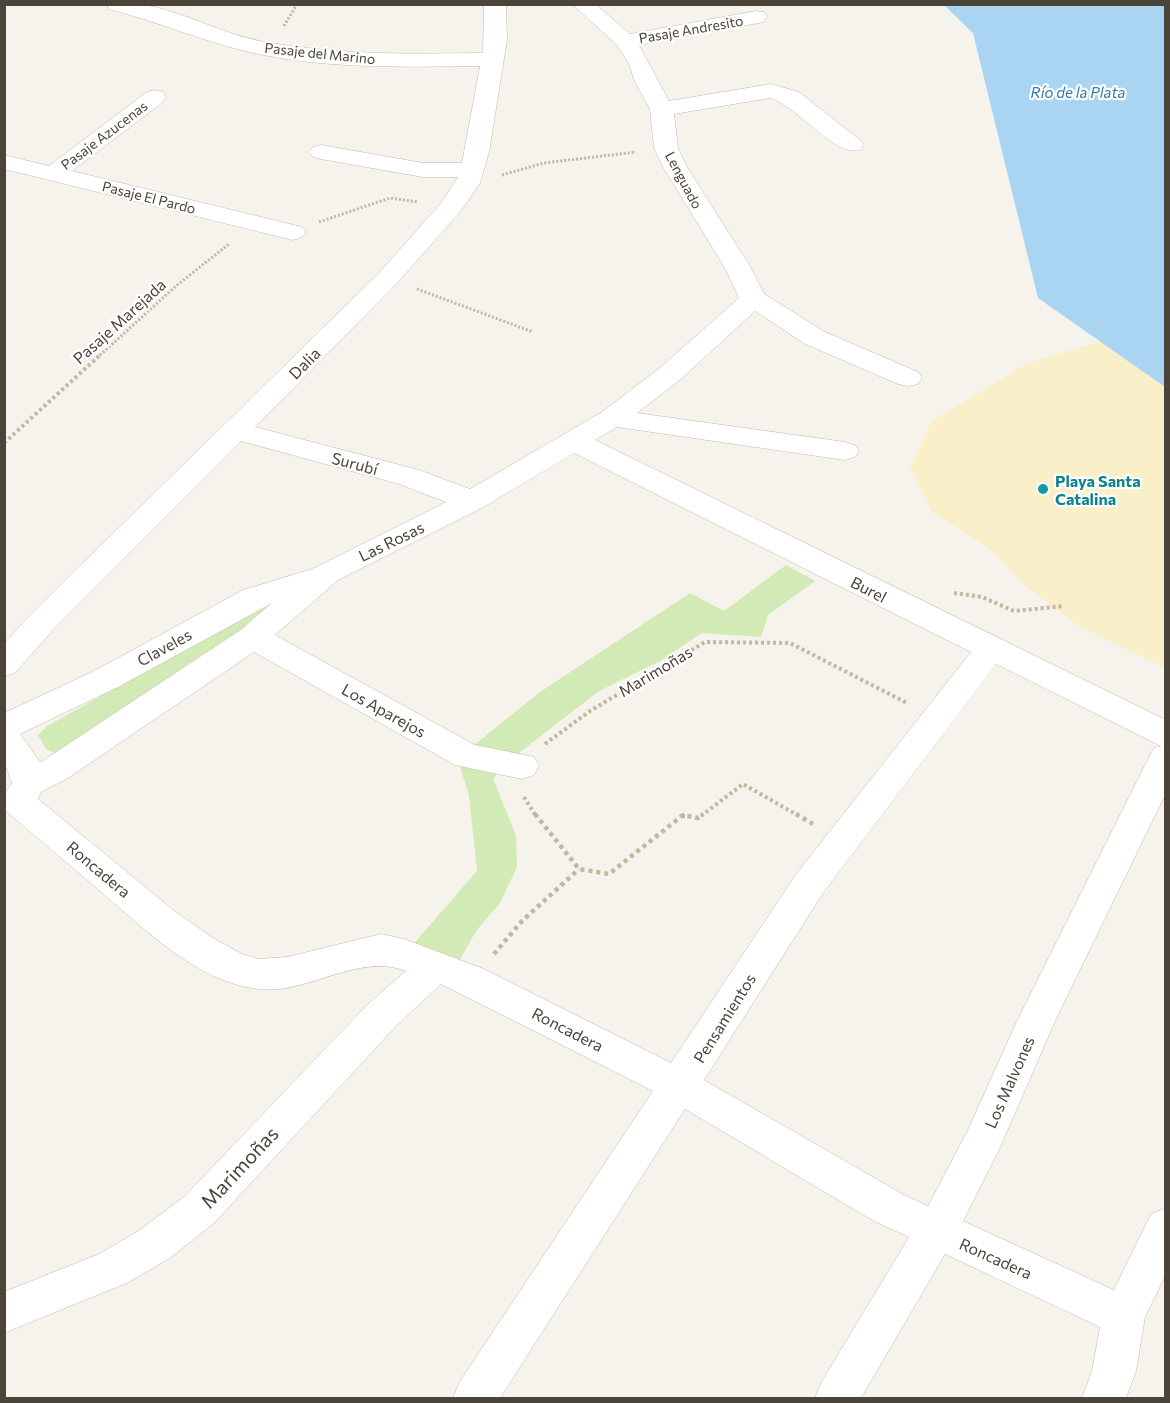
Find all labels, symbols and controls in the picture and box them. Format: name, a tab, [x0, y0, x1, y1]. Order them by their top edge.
street label: Pasaje Andresito	[637, 11, 745, 47]
street label: Pasaje del Marino	[264, 39, 376, 67]
water label: Río de la Plata	[1031, 83, 1126, 101]
street label: Pasaje Azucenas	[57, 97, 151, 173]
street label: Lenguado	[662, 148, 706, 212]
street label: Pasaje El Pardo	[100, 177, 198, 217]
street label: Pasaje Marejada	[69, 275, 169, 367]
street label: Dalia	[284, 343, 324, 383]
street label: Surubí	[330, 448, 381, 479]
place label: Playa Santa Catalina	[1055, 471, 1141, 508]
marker: Playa Santa Catalina	[1036, 482, 1050, 496]
street label: Las Rosas	[355, 517, 427, 565]
street label: Burel	[848, 572, 890, 606]
street label: Claveles	[133, 624, 195, 670]
street label: Marimoñas	[615, 642, 695, 700]
street label: Los Aparejos	[339, 679, 429, 741]
street label: Roncadera	[63, 837, 135, 901]
street label: Pensamientos	[689, 970, 759, 1066]
street label: Roncadera	[529, 1003, 607, 1055]
street label: Los Malvones	[980, 1033, 1038, 1131]
street label: Marimoñas	[195, 1121, 283, 1213]
street label: Roncadera	[957, 1234, 1035, 1282]

